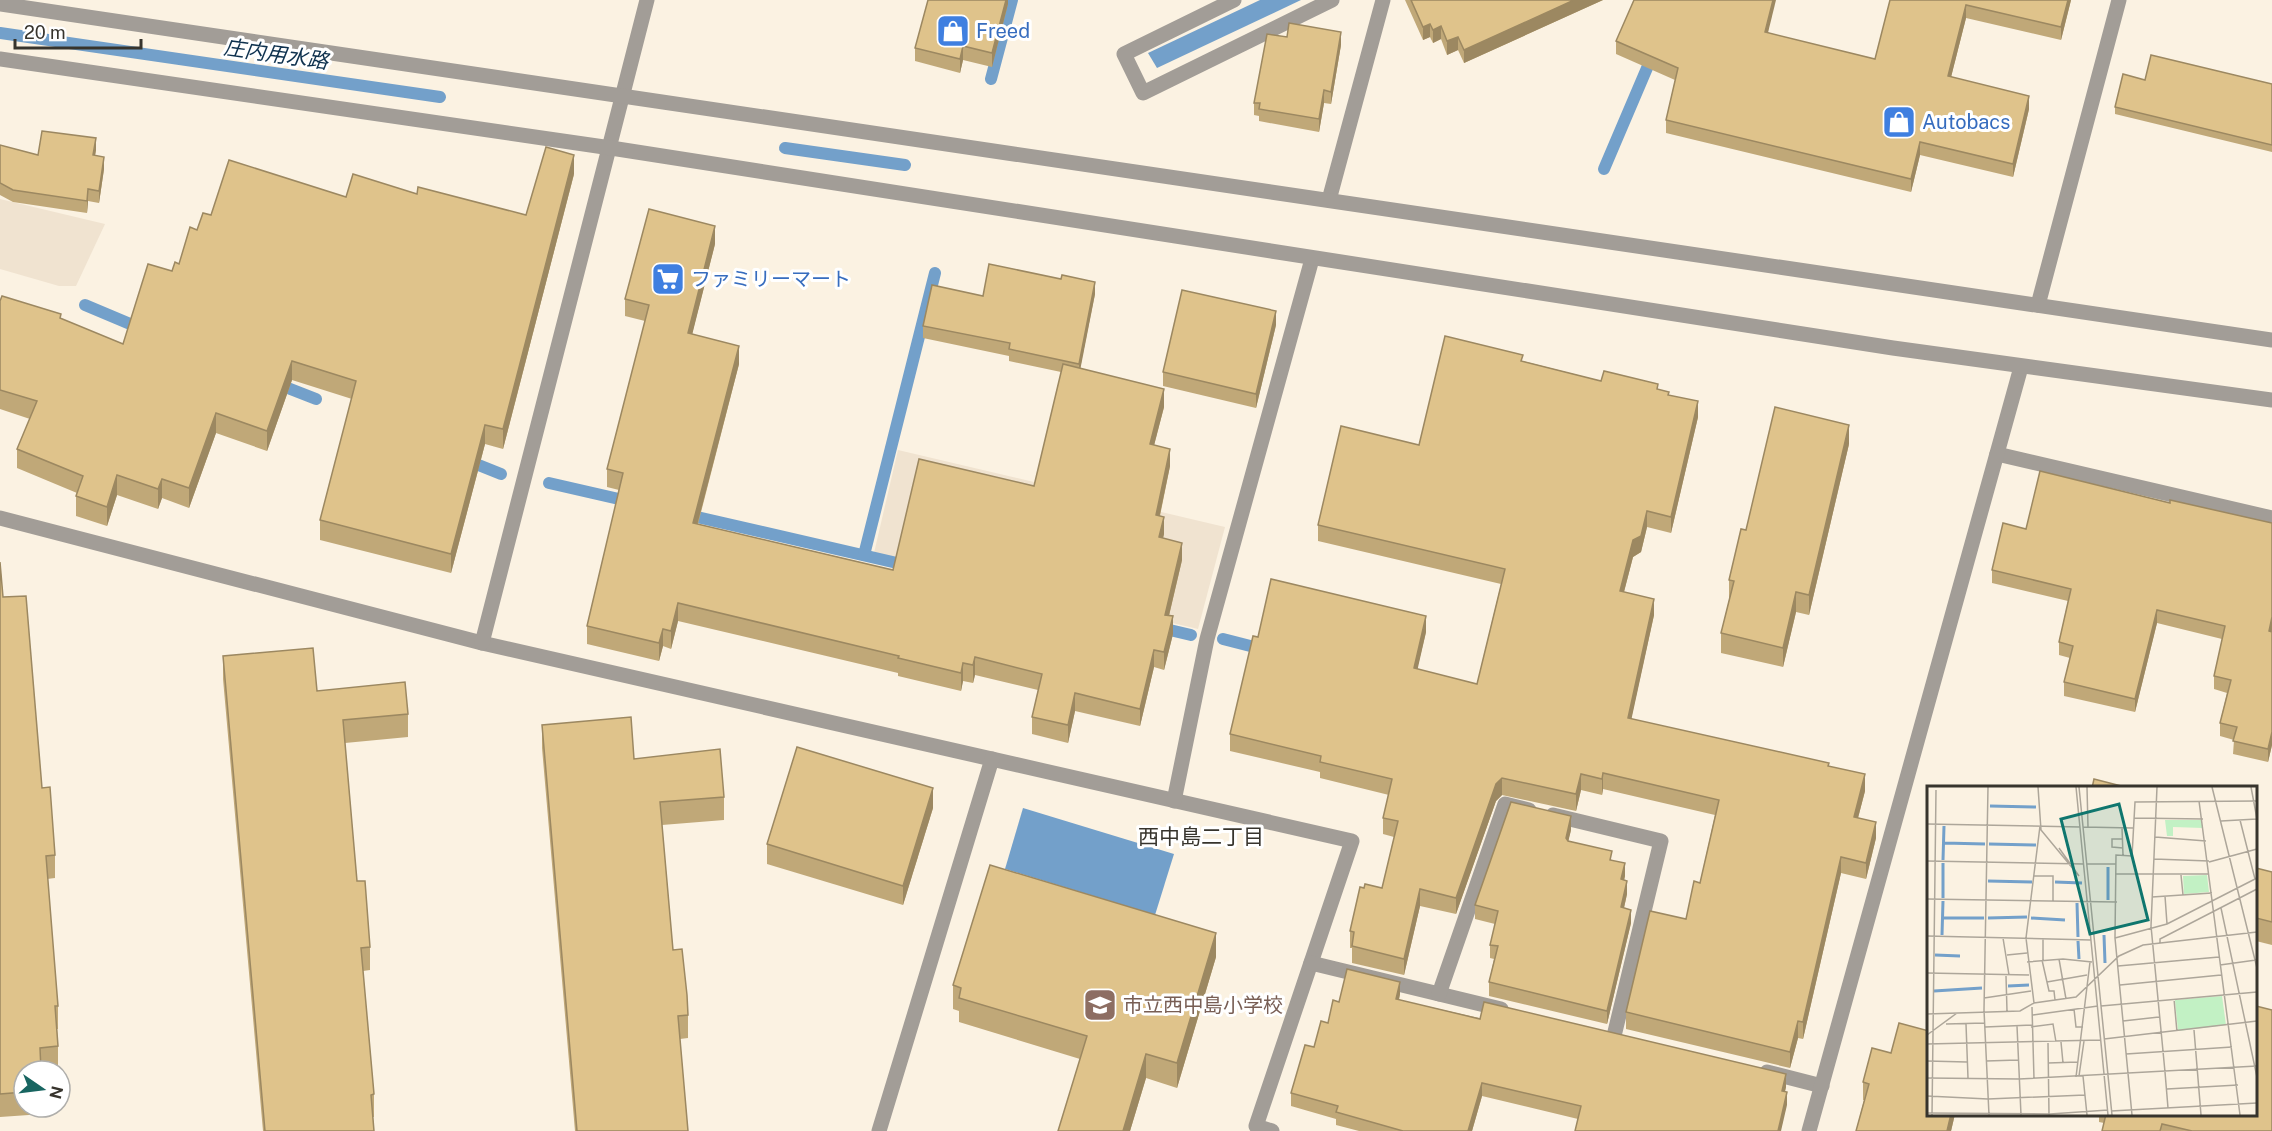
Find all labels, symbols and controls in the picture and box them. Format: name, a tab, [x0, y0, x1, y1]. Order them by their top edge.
scale bar	[15, 12, 141, 50]
shop icon: Freed	[935, 13, 971, 49]
place label: Freed	[976, 19, 1030, 43]
text: 20 m	[24, 22, 66, 43]
water label: 庄内用水路	[222, 34, 332, 74]
shop icon: Autobacs	[1881, 104, 1917, 140]
place label: Autobacs	[1922, 110, 2010, 134]
supermarket icon: ファミリーマート	[650, 261, 686, 297]
place label: ファミリーマート	[691, 267, 851, 291]
inset map	[1927, 786, 2257, 1116]
district label: 西中島二丁目	[1138, 824, 1264, 849]
school or university icon: 市立西中島小学校	[1082, 987, 1118, 1023]
place label: 市立西中島小学校	[1123, 993, 1283, 1017]
north arrow	[12, 1059, 72, 1119]
text: N	[45, 1084, 67, 1101]

